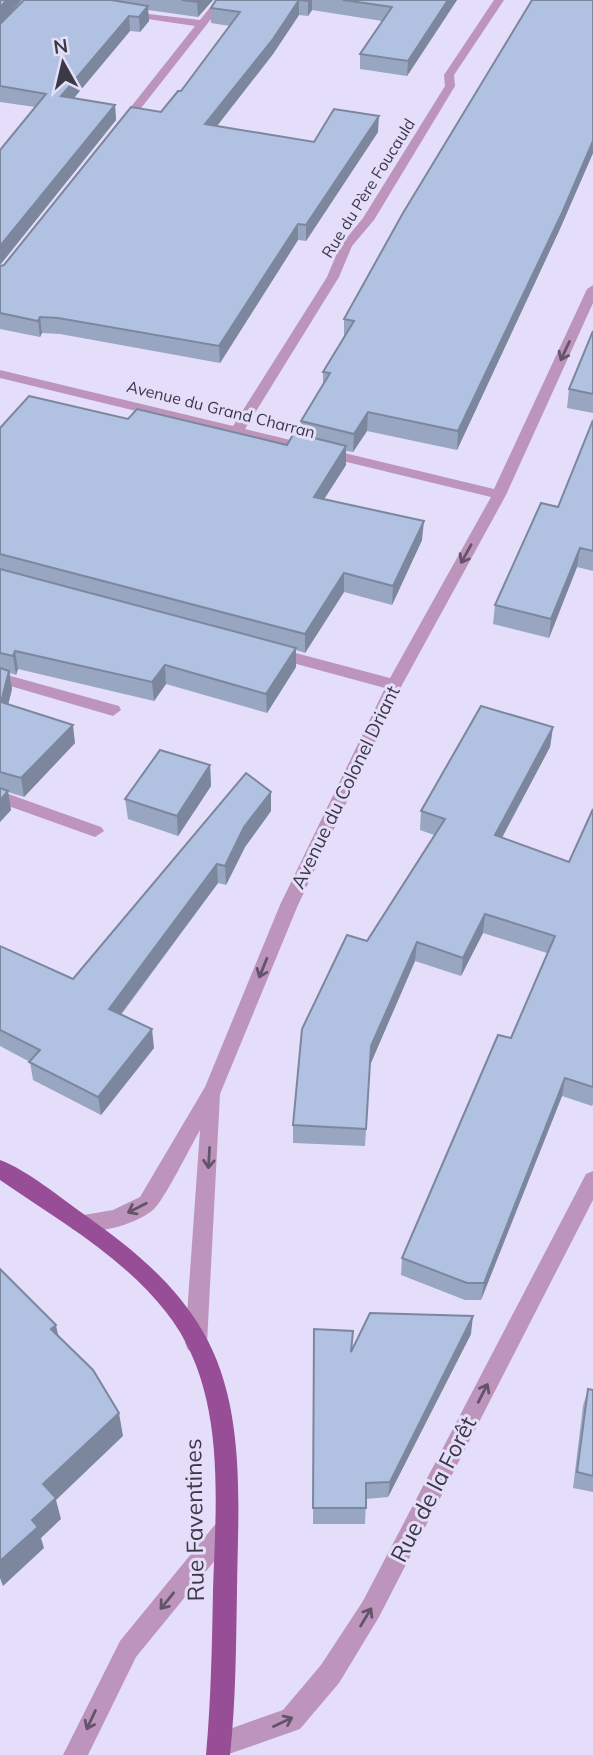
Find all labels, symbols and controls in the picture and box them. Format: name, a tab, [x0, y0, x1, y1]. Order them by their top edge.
north arrow	[28, 28, 98, 98]
text: N	[52, 33, 69, 59]
street label: Rue du Père Foucauld	[317, 115, 419, 261]
one-way arrow	[557, 340, 570, 361]
street label: Avenue du Grand Charran	[125, 376, 317, 442]
one-way arrow	[459, 544, 473, 564]
street label: Avenue du Colonel Driant	[285, 681, 405, 892]
one-way arrow	[256, 957, 269, 978]
one-way arrow	[202, 1147, 215, 1169]
one-way arrow	[127, 1201, 148, 1215]
one-way arrow	[476, 1383, 490, 1404]
street label: Rue de la Forêt	[384, 1411, 482, 1567]
street label: Rue Faventines	[178, 1438, 210, 1602]
one-way arrow	[159, 1592, 175, 1610]
one-way arrow	[359, 1607, 373, 1627]
one-way arrow	[84, 1709, 98, 1730]
one-way arrow	[272, 1715, 293, 1728]

